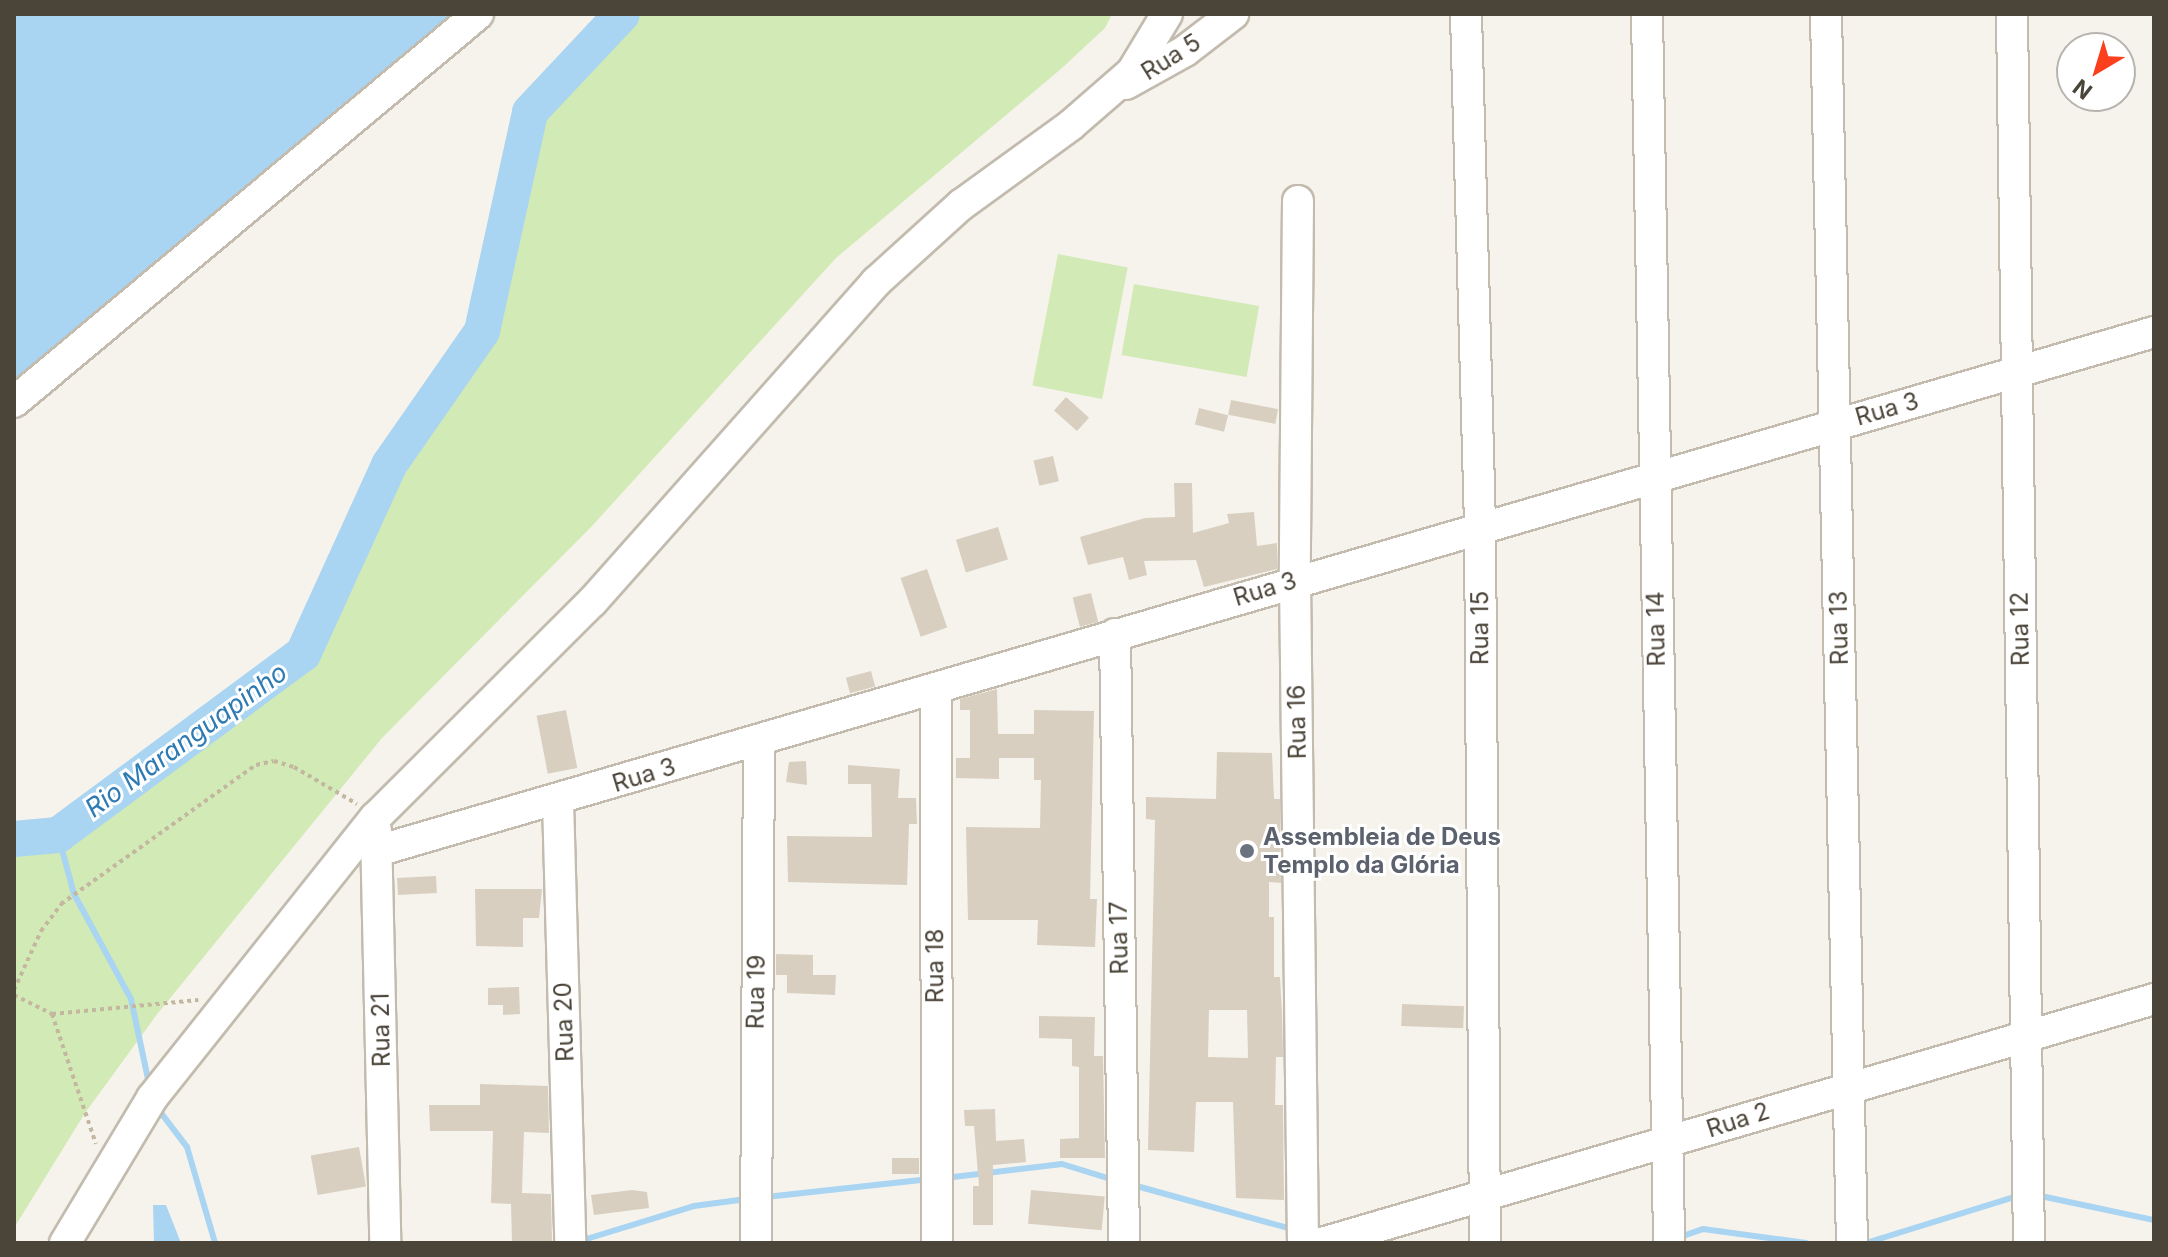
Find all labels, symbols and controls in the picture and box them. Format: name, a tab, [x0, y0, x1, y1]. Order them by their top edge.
street label: Rua 5	[1136, 28, 1206, 86]
north arrow	[2056, 32, 2136, 112]
text: N	[2068, 74, 2097, 105]
street label: Rua 3	[1852, 386, 1922, 432]
street label: Rua 3	[1230, 566, 1300, 612]
street label: Rua 15	[1466, 591, 1494, 665]
street label: Rua 14	[1641, 591, 1671, 667]
street label: Rua 13	[1824, 591, 1854, 665]
street label: Rua 12	[2005, 592, 2035, 666]
water label: Rio Maranguapinho	[79, 656, 293, 824]
street label: Rua 16	[1282, 685, 1312, 759]
street label: Rua 3	[609, 752, 679, 798]
place label: Assembleia de Deus Templo da Glória	[1263, 823, 1501, 879]
marker: Assembleia de Deus Templo da Glória	[1238, 842, 1256, 860]
street label: Rua 17	[1104, 901, 1134, 975]
street label: Rua 18	[921, 929, 949, 1003]
street label: Rua 19	[741, 955, 771, 1029]
street label: Rua 20	[548, 982, 580, 1062]
street label: Rua 21	[366, 993, 396, 1067]
street label: Rua 2	[1703, 1096, 1773, 1144]

